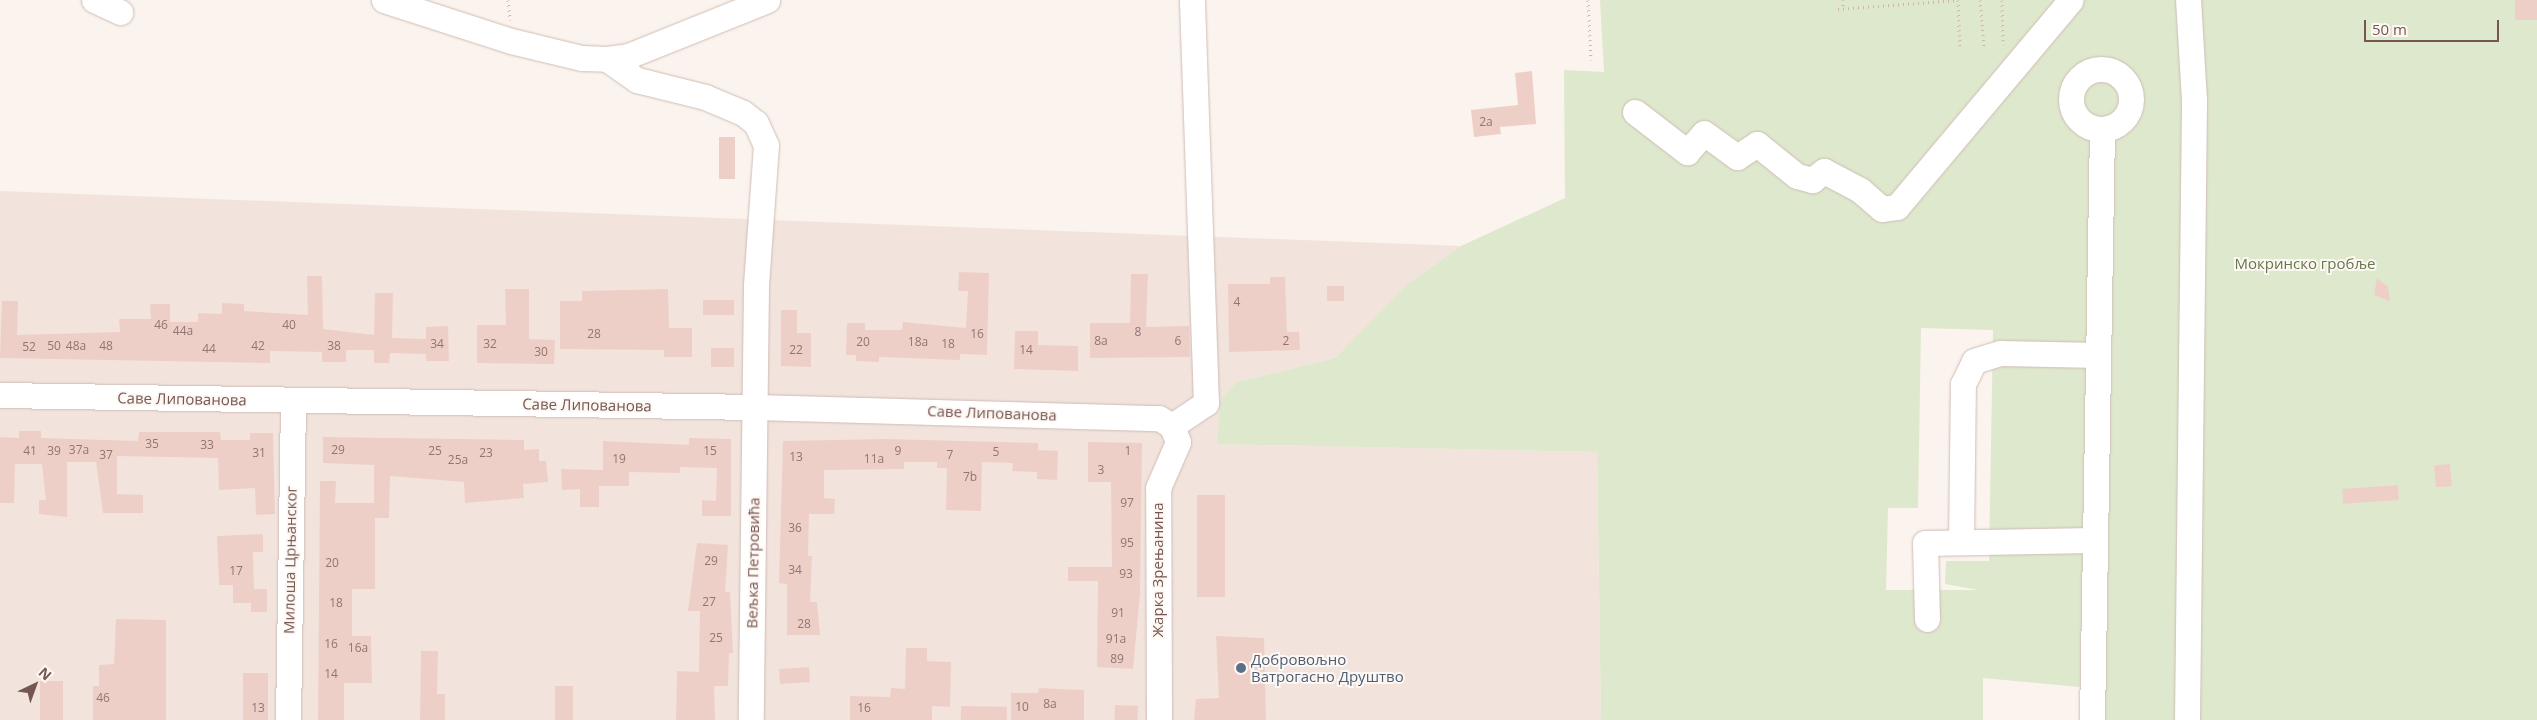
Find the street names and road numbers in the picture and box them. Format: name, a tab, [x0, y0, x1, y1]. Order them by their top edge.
street label: Саве Липованова	[117, 389, 247, 409]
street label: Саве Липованова	[522, 395, 652, 415]
street label: Саве Липованова	[927, 402, 1057, 424]
street label: Милоша Црњанског	[280, 486, 300, 634]
street label: Вељка Петровића	[743, 497, 763, 629]
street label: Жарка Зрењанина	[1149, 503, 1167, 637]

